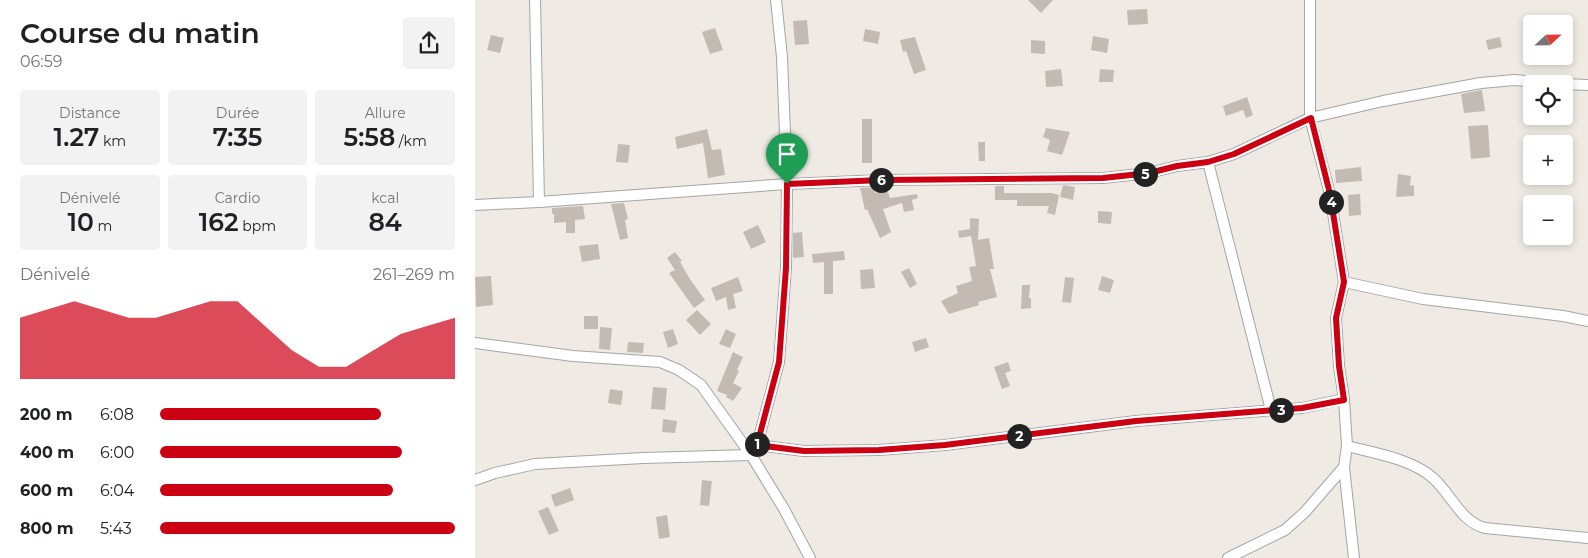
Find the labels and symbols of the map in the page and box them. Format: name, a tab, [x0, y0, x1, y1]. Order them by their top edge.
north arrow	[1523, 15, 1573, 65]
pin	[766, 133, 808, 184]
pin: 5	[1133, 162, 1157, 186]
pin: 6	[869, 168, 893, 192]
pin: 4	[1319, 190, 1343, 214]
pin: 3	[1269, 398, 1293, 422]
pin: 2	[1007, 424, 1031, 448]
pin: 1	[745, 432, 769, 456]

